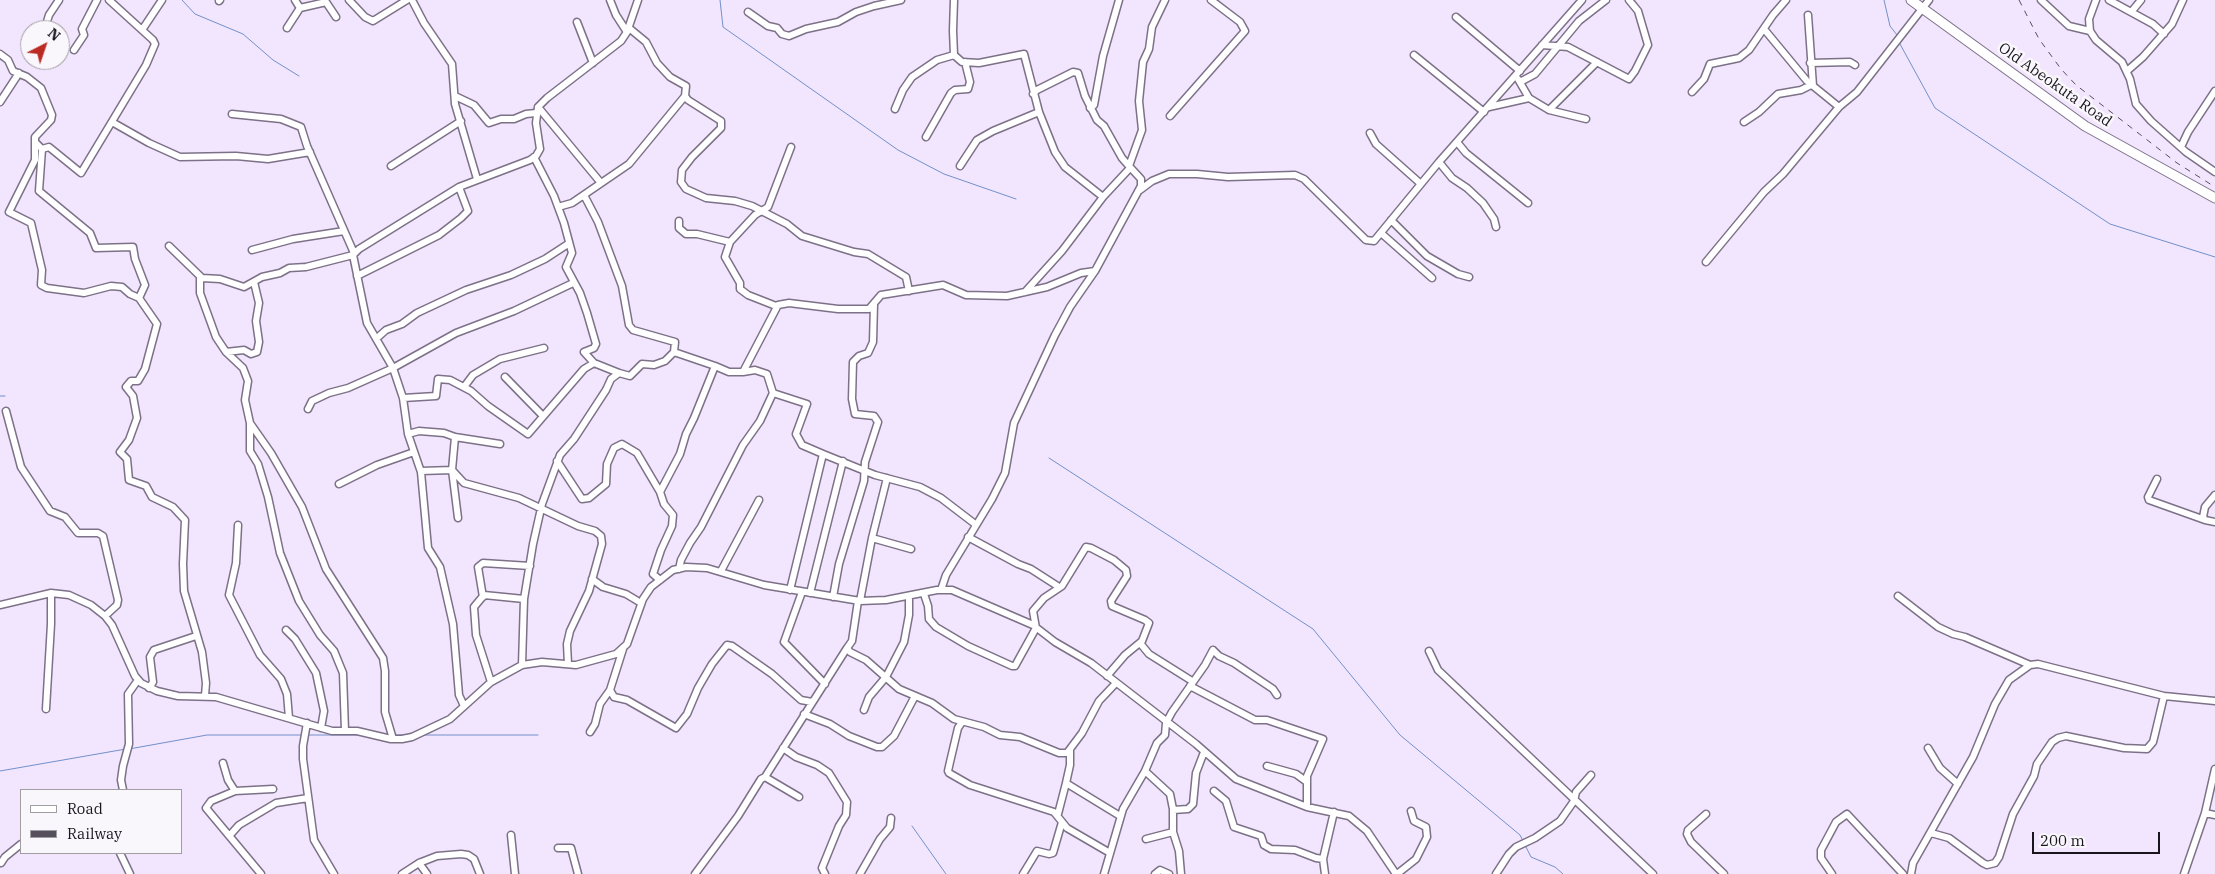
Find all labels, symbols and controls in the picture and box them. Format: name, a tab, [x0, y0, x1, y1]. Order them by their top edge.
north arrow	[20, 20, 70, 70]
text: N	[44, 24, 64, 45]
street label: Old Abeokuta Road	[1995, 39, 2115, 131]
legend	[20, 789, 182, 854]
text: Road	[67, 799, 103, 818]
scale bar	[2035, 822, 2162, 854]
text: Railway	[67, 824, 122, 843]
text: 200 m	[2040, 831, 2085, 850]

